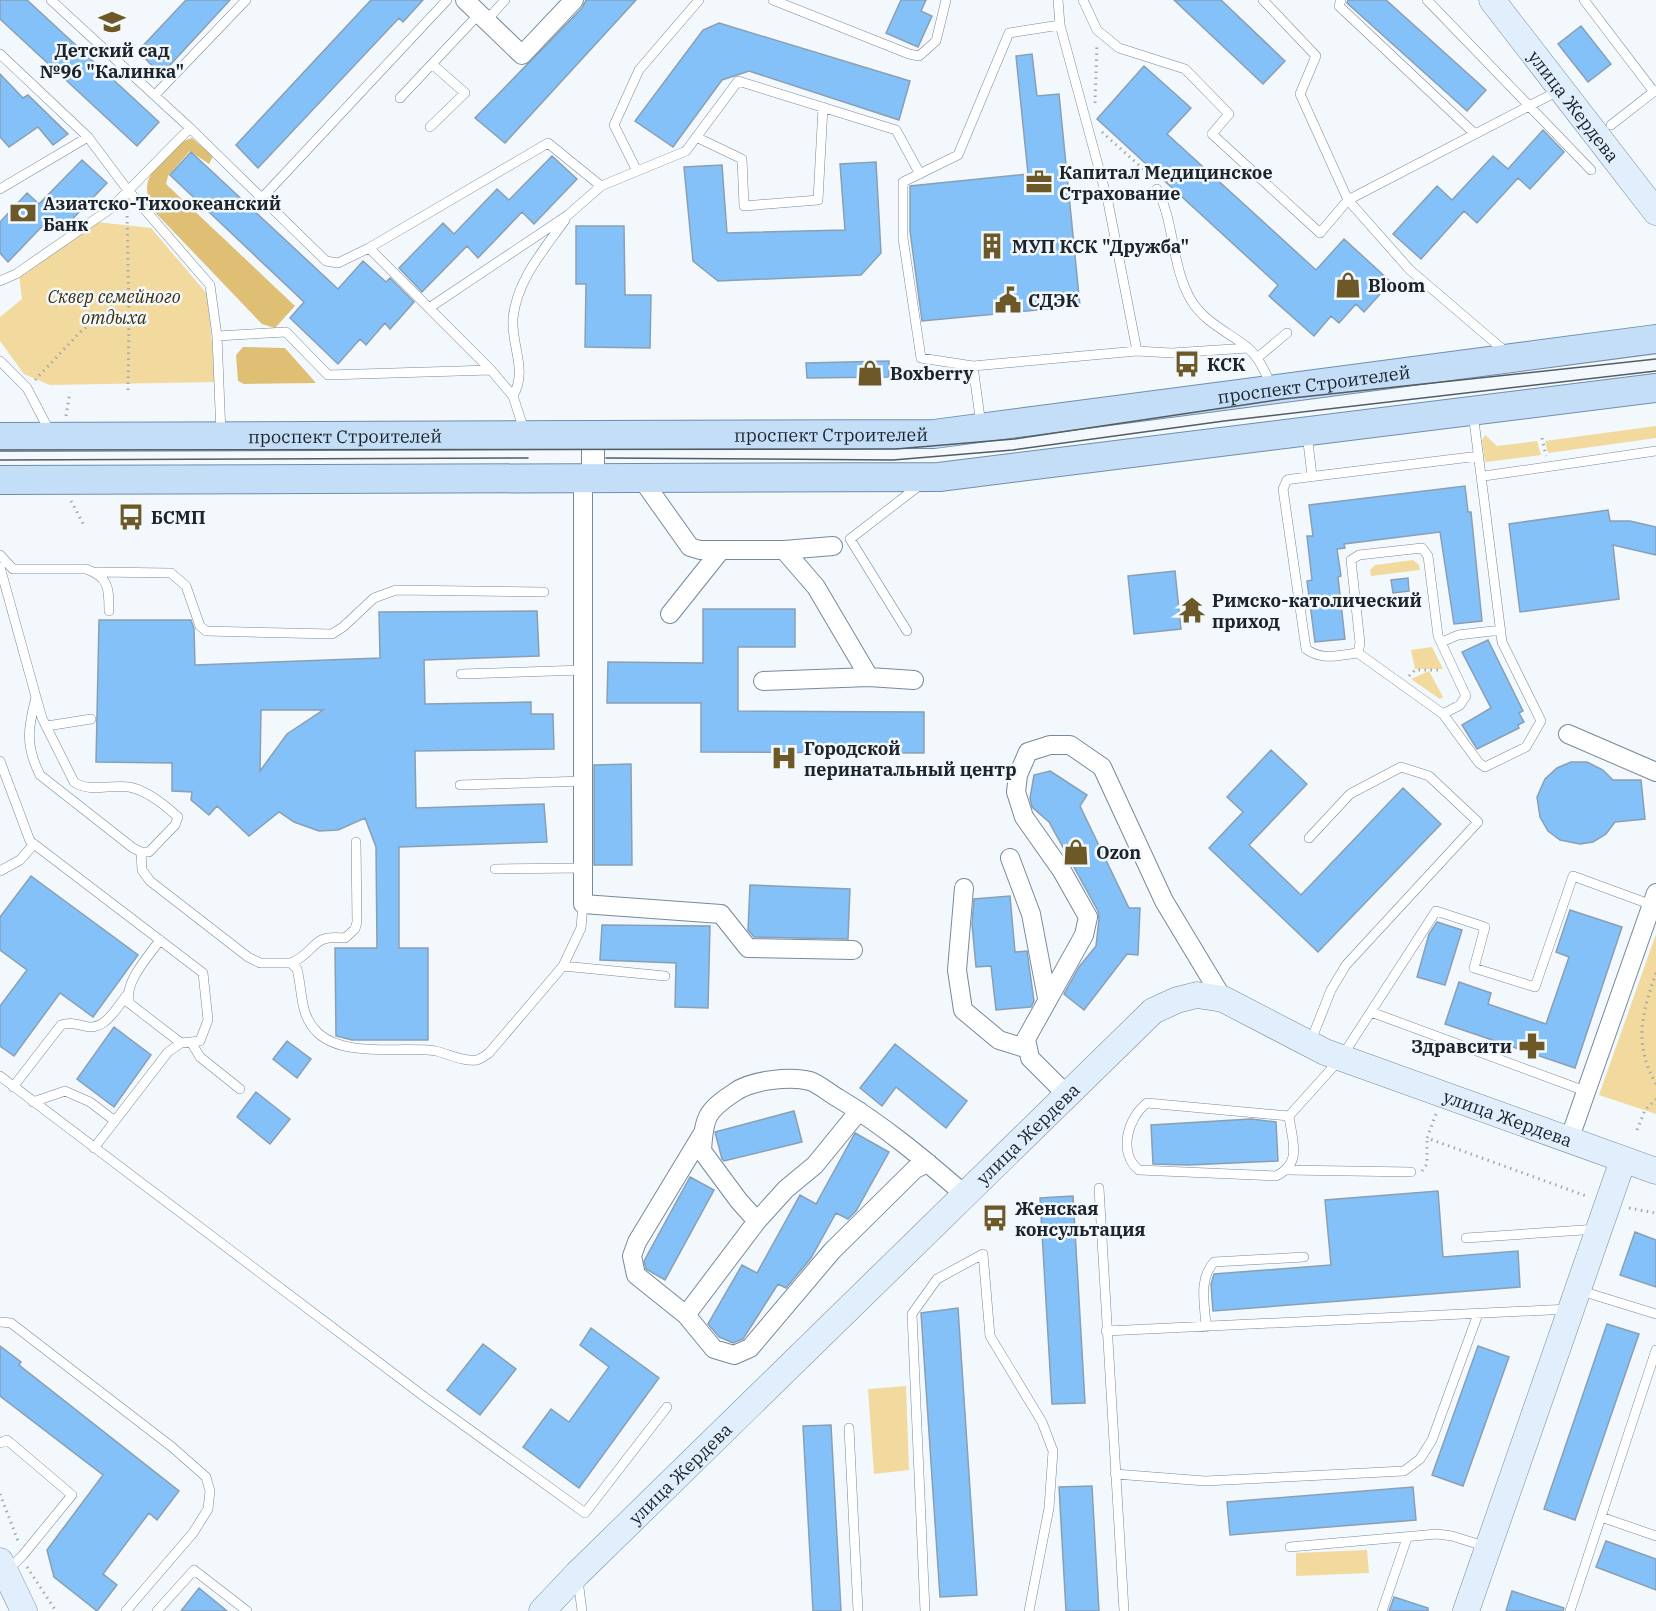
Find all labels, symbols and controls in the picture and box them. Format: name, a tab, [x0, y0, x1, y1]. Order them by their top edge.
school or university icon: Детский сад №96 "Калинка"	[97, 7, 127, 37]
place label: Детский сад №96 "Калинка"	[40, 39, 184, 83]
street label: улица Жердева	[1523, 45, 1625, 167]
place label: Капитал Медицинское Страхование	[1059, 161, 1273, 205]
office icon: Капитал Медицинское Страхование	[1024, 167, 1054, 197]
place label: Азиатско-Тихоокеанский Банк	[43, 192, 281, 236]
bank icon: Азиатско-Тихоокеанский Банк	[8, 198, 38, 228]
building icon: МУП КСК "Дружба"	[977, 231, 1007, 261]
place label: МУП КСК "Дружба"	[1012, 235, 1189, 258]
shop icon: Bloom	[1333, 270, 1363, 300]
place label: Bloom	[1368, 274, 1426, 297]
park label: Сквер семейного отдыха	[47, 285, 181, 329]
public building icon: СДЭК	[993, 285, 1023, 315]
place label: СДЭК	[1028, 289, 1080, 312]
bus stop icon: КСК	[1172, 349, 1202, 379]
place label: КСК	[1207, 353, 1246, 376]
shop icon: Boxberry	[855, 358, 885, 388]
street label: проспект Строителей	[1216, 360, 1412, 408]
place label: Boxberry	[890, 362, 974, 385]
street label: проспект Строителей	[734, 423, 928, 446]
street label: проспект Строителей	[248, 424, 442, 448]
bus stop icon: БСМП	[116, 502, 146, 532]
place label: БСМП	[151, 506, 206, 529]
place label: Римско-католический приход	[1212, 589, 1422, 633]
temple icon: Римско-католический приход	[1177, 595, 1207, 625]
place label: Городской перинатальный центр	[804, 737, 1017, 781]
hospital icon: Городской перинатальный центр	[769, 743, 799, 773]
shop icon: Ozon	[1061, 837, 1091, 867]
place label: Ozon	[1096, 841, 1141, 864]
pharmacy icon: Здравсити	[1517, 1031, 1547, 1061]
place label: Здравсити	[1411, 1035, 1512, 1058]
street label: улица Жердева	[971, 1078, 1084, 1189]
street label: улица Жердева	[1440, 1084, 1576, 1152]
place label: Женская консультация	[1015, 1197, 1145, 1241]
bus stop icon: Женская консультация	[980, 1203, 1010, 1233]
street label: улица Жердева	[624, 1418, 737, 1529]

